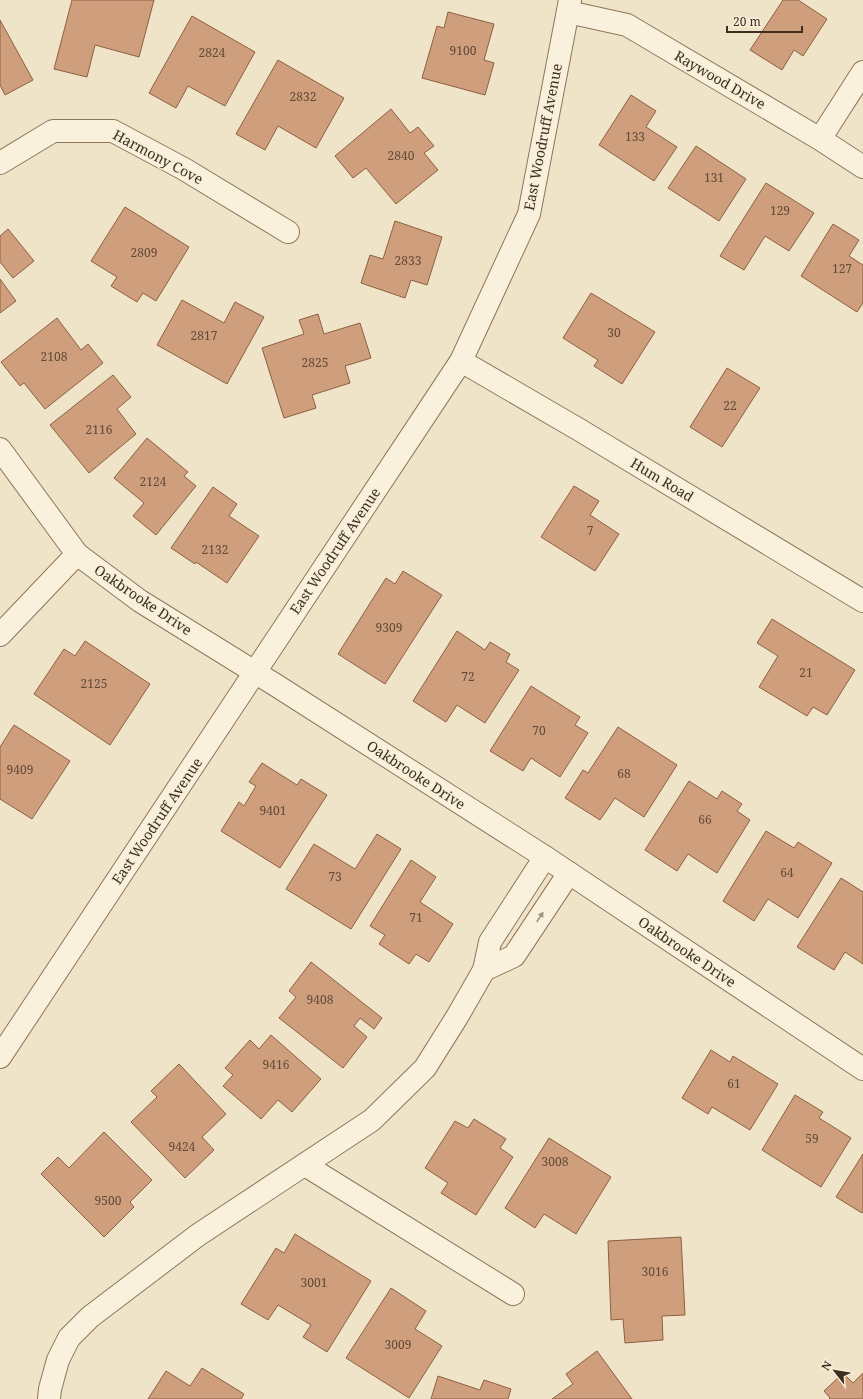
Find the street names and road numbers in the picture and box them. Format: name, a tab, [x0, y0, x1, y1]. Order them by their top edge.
street label: Raywood Drive	[671, 46, 769, 113]
street label: East Woodruff Avenue	[519, 62, 566, 212]
street label: Harmony Cove	[110, 125, 207, 188]
street label: Hum Road	[627, 453, 698, 506]
street label: East Woodruff Avenue	[285, 484, 384, 618]
street label: Oakbrooke Drive	[91, 560, 196, 639]
street label: Oakbrooke Drive	[363, 736, 469, 814]
street label: East Woodruff Avenue	[107, 754, 206, 888]
street label: Oakbrooke Drive	[635, 912, 740, 991]

